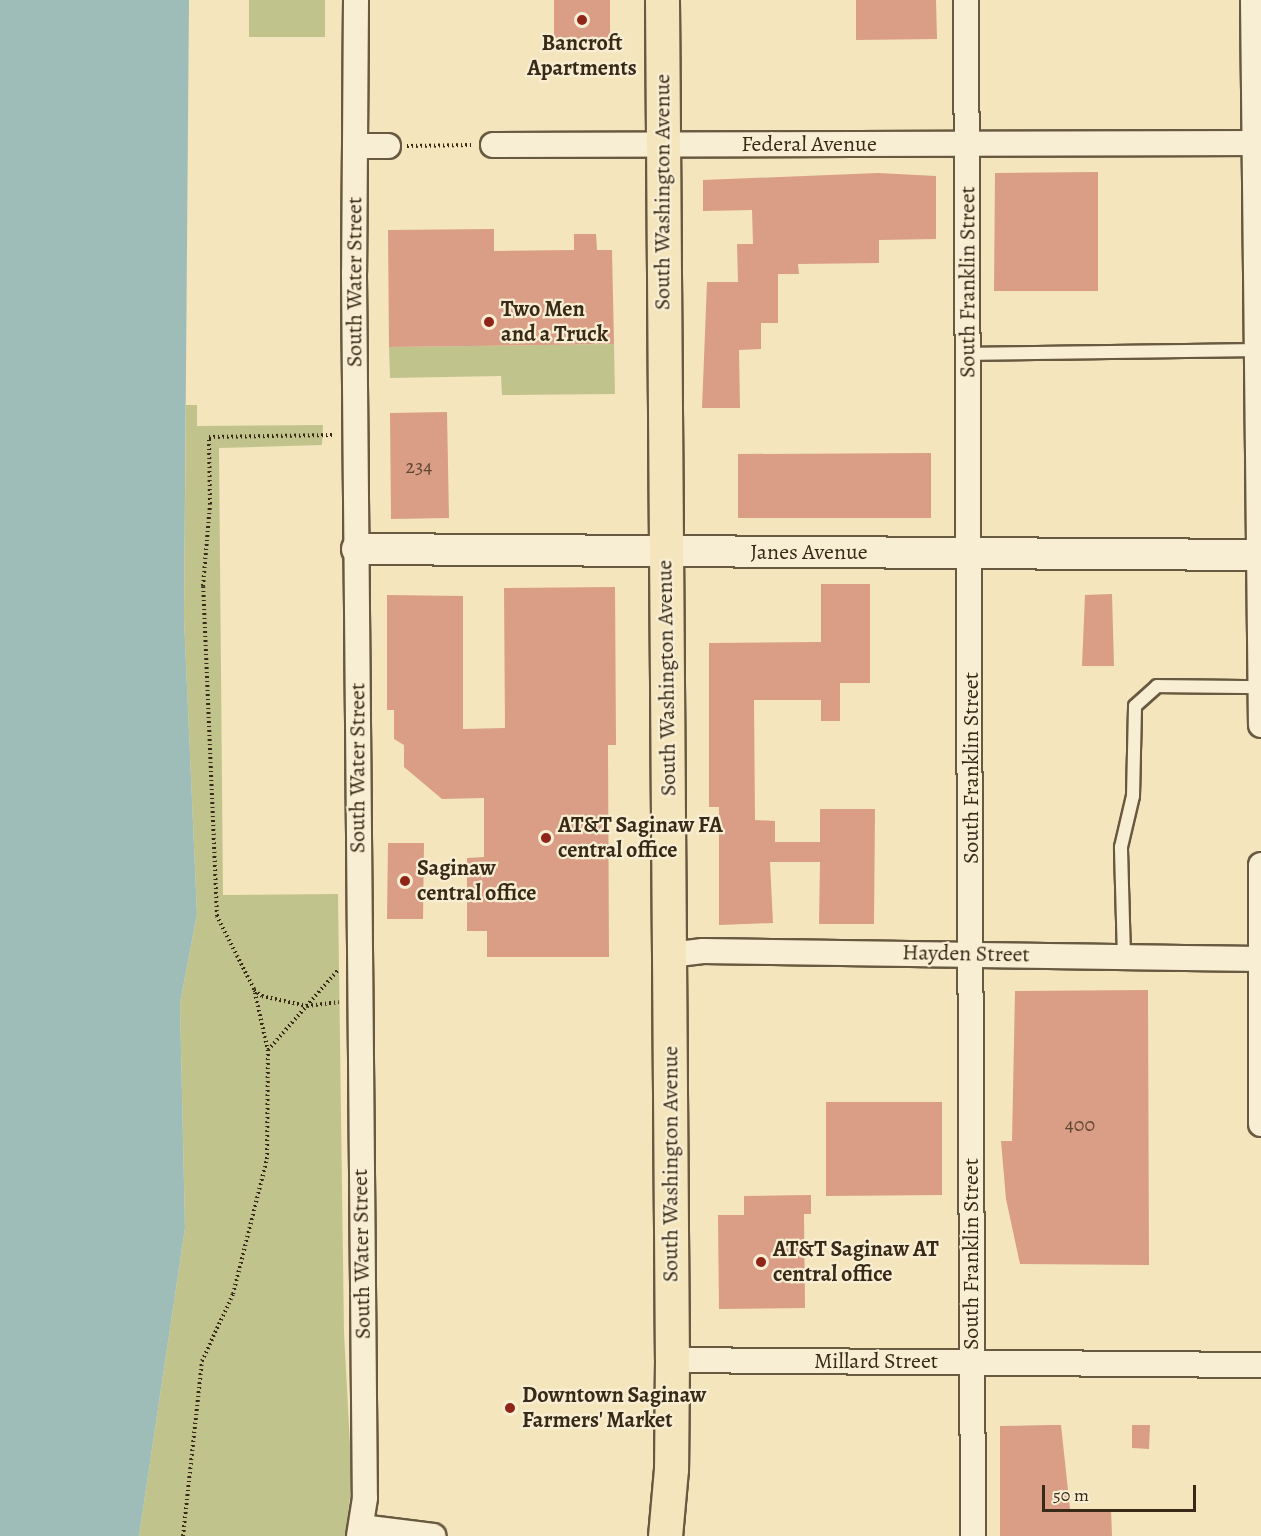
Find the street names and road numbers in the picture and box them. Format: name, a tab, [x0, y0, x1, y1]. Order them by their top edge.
street label: South Washington Avenue	[650, 74, 676, 310]
street label: Federal Avenue	[741, 132, 877, 158]
street label: South Franklin Street	[955, 186, 981, 378]
street label: South Water Street	[342, 197, 368, 367]
street label: Janes Avenue	[750, 540, 868, 566]
street label: South Washington Avenue	[652, 560, 682, 796]
street label: South Franklin Street	[959, 672, 985, 864]
street label: South Water Street	[345, 683, 371, 853]
street label: Hayden Street	[902, 940, 1030, 968]
street label: South Washington Avenue	[658, 1046, 684, 1282]
street label: South Franklin Street	[959, 1158, 985, 1350]
street label: South Water Street	[347, 1169, 377, 1339]
street label: Millard Street	[814, 1349, 938, 1375]

